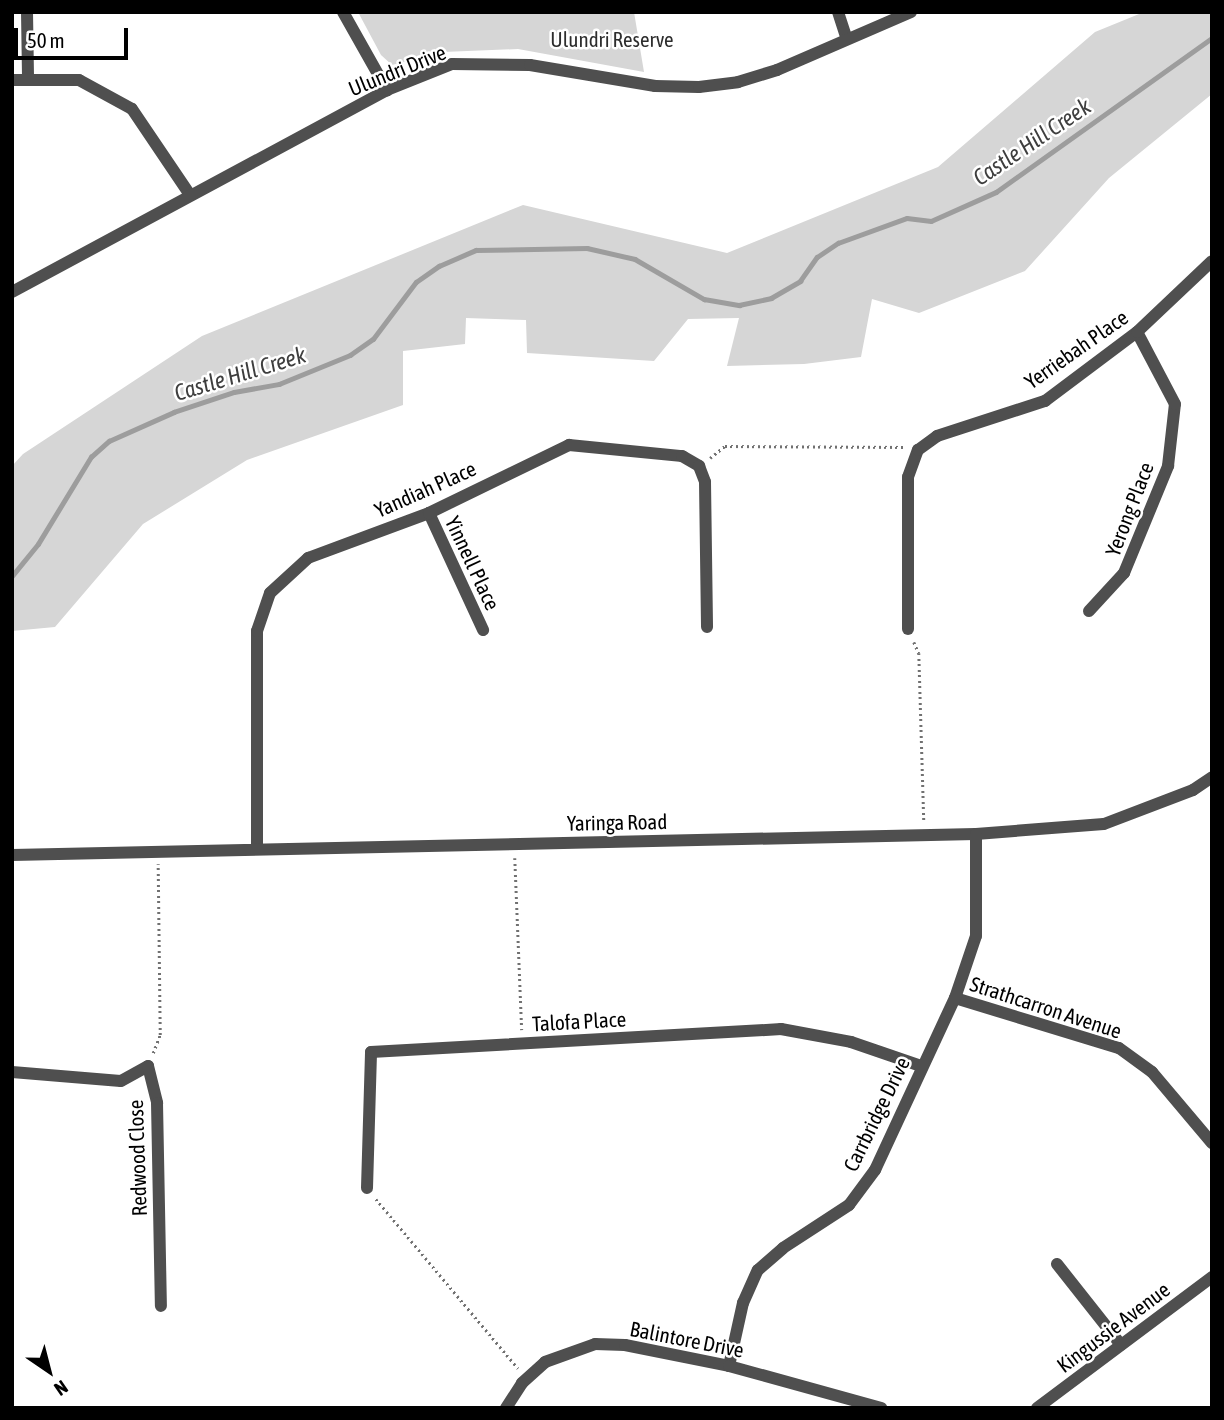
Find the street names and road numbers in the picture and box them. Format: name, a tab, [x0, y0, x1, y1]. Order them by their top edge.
street label: Ulundri Drive	[345, 39, 449, 101]
street label: Yerriebah Place	[1020, 304, 1132, 394]
street label: Yandiah Place	[370, 455, 480, 523]
street label: Yerong Place	[1100, 458, 1158, 560]
street label: Yinnell Place	[440, 512, 506, 614]
street label: Yaringa Road	[567, 809, 667, 835]
street label: Strathcarron Avenue	[967, 971, 1125, 1043]
street label: Talofa Place	[531, 1006, 627, 1036]
street label: Carrbridge Drive	[837, 1053, 915, 1175]
street label: Redwood Close	[122, 1099, 152, 1217]
street label: Kingussie Avenue	[1052, 1276, 1174, 1378]
street label: Balintore Drive	[628, 1316, 746, 1362]

